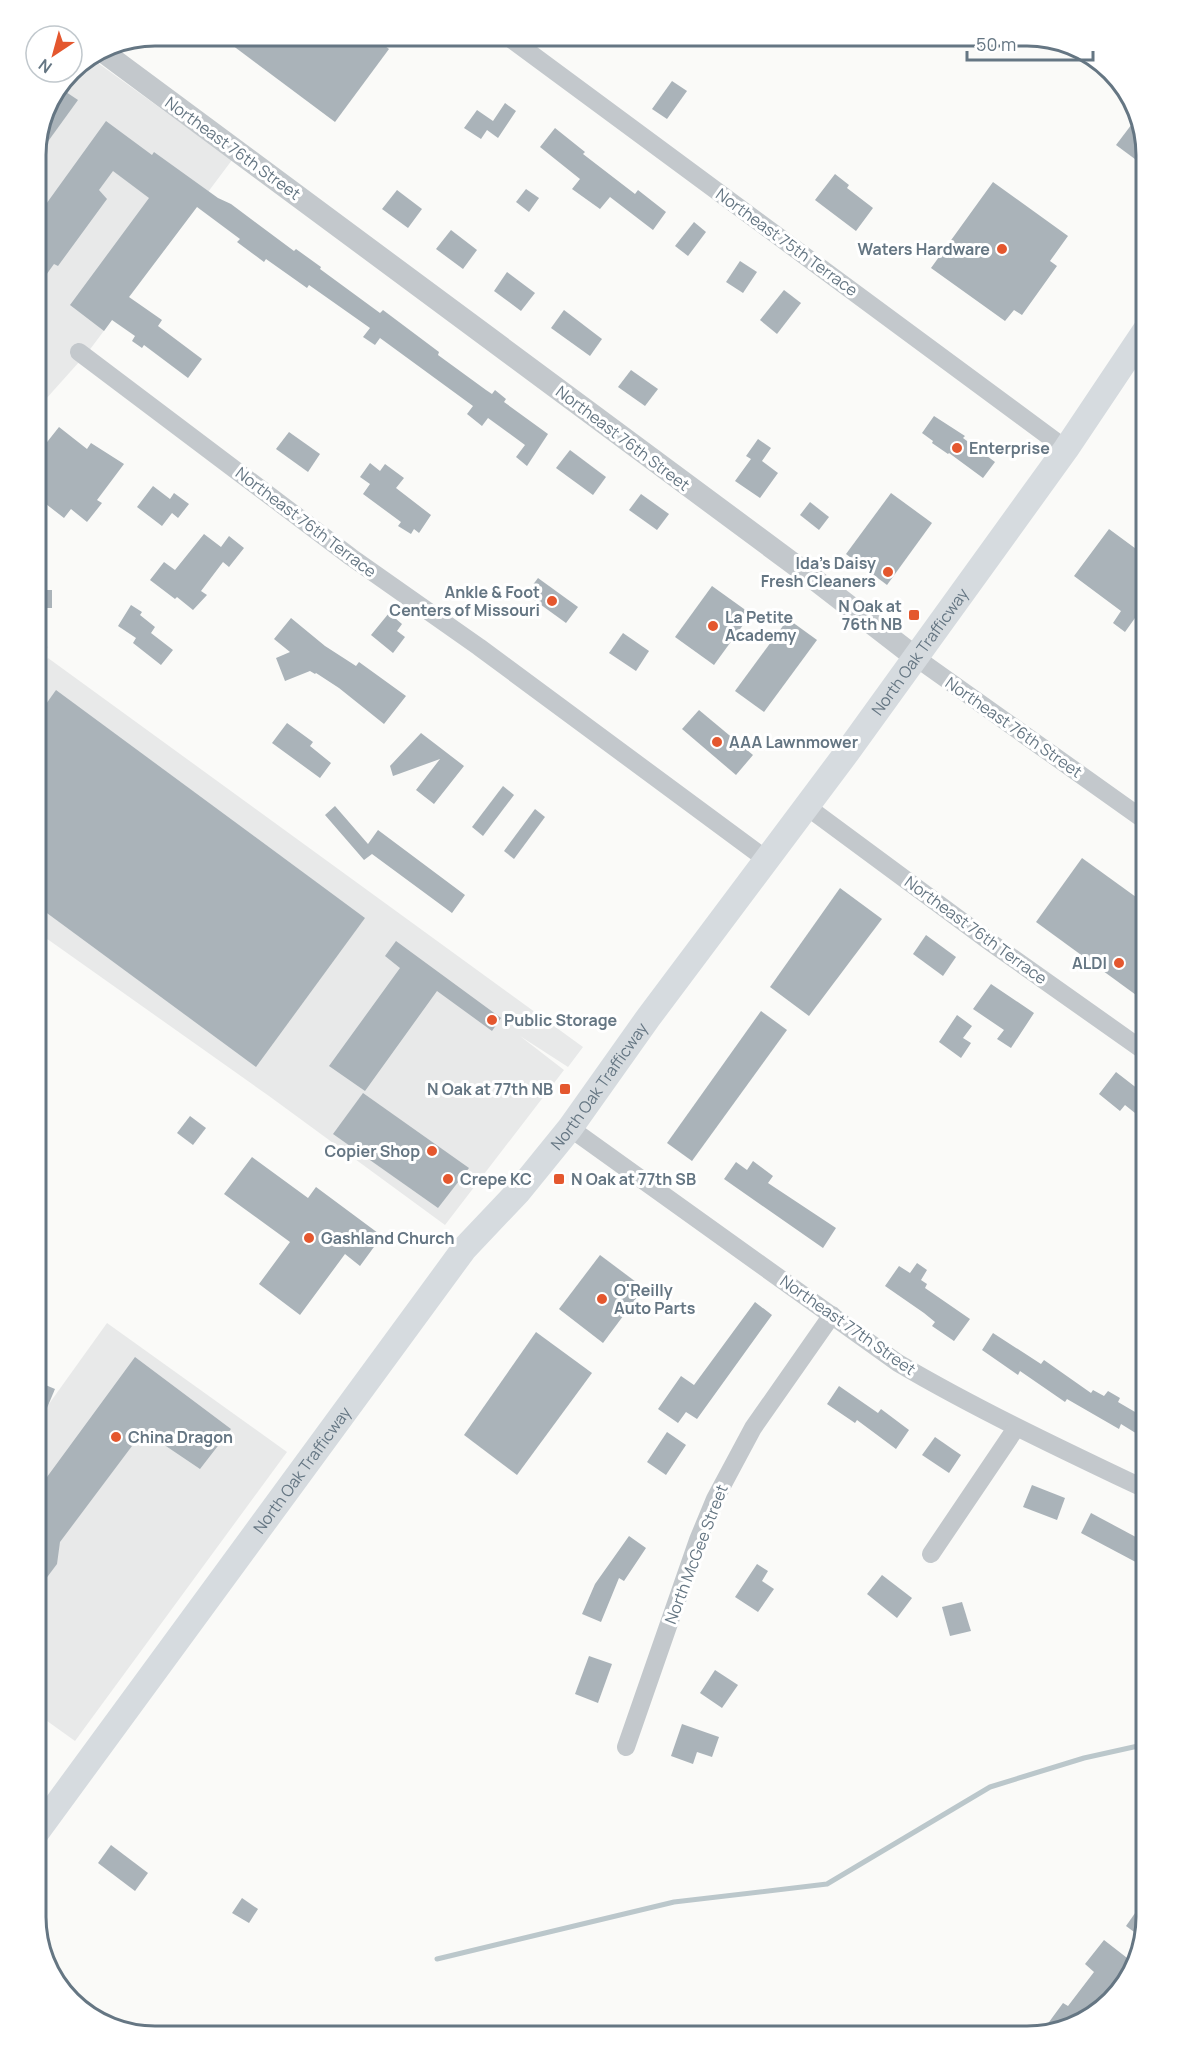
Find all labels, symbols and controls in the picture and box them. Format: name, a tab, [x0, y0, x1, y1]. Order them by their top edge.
north arrow	[24, 24, 84, 84]
scale bar	[967, 24, 1093, 62]
text: 50 m	[976, 32, 1016, 56]
text: N	[34, 54, 56, 78]
street label: Northeast 76th Street	[161, 91, 305, 205]
street label: Northeast 75th Terrace	[712, 183, 862, 301]
place label: Waters Hardware	[858, 238, 990, 260]
marker: Waters Hardware	[995, 242, 1009, 256]
street label: Northeast 76th Street	[552, 380, 694, 496]
place label: Enterprise	[969, 437, 1050, 459]
marker: Enterprise	[950, 441, 964, 455]
street label: Northeast 76th Terrace	[231, 462, 381, 582]
place label: Ida's Daisy Fresh Cleaners	[761, 552, 876, 592]
marker: Ida's Daisy Fresh Cleaners	[881, 565, 895, 579]
place label: Ankle & Foot Centers of Missouri	[389, 581, 540, 621]
street label: North Oak Trafficway	[866, 583, 973, 720]
marker: Ankle & Foot Centers of Missouri	[545, 594, 559, 608]
place label: N Oak at 76th NB	[838, 595, 902, 635]
place label: La Petite Academy	[725, 606, 796, 646]
marker: N Oak at 76th NB	[907, 608, 921, 622]
marker: La Petite Academy	[706, 619, 720, 633]
street label: Northeast 76th Street	[941, 671, 1087, 783]
place label: AAA Lawnmower	[729, 731, 858, 753]
marker: AAA Lawnmower	[710, 735, 724, 749]
street label: Northeast 76th Terrace	[900, 871, 1052, 989]
place label: ALDI	[1072, 952, 1107, 974]
marker: ALDI	[1112, 956, 1126, 970]
place label: Public Storage	[504, 1009, 618, 1031]
marker: Public Storage	[485, 1013, 499, 1027]
street label: North Oak Trafficway	[546, 1018, 653, 1154]
place label: N Oak at 77th NB	[427, 1078, 553, 1100]
marker: N Oak at 77th NB	[558, 1082, 572, 1096]
place label: Copier Shop	[324, 1140, 420, 1162]
marker: Copier Shop	[425, 1144, 439, 1158]
place label: Crepe KC	[460, 1168, 532, 1190]
place label: N Oak at 77th SB	[571, 1168, 696, 1190]
marker: Crepe KC	[441, 1172, 455, 1186]
marker: N Oak at 77th SB	[552, 1172, 566, 1186]
place label: Gashland Church	[321, 1227, 455, 1249]
marker: Gashland Church	[302, 1231, 316, 1245]
street label: Northeast 77th Street	[776, 1270, 920, 1380]
place label: O'Reilly Auto Parts	[614, 1279, 696, 1319]
marker: O'Reilly Auto Parts	[595, 1292, 609, 1306]
street label: North Oak Trafficway	[248, 1402, 356, 1538]
place label: China Dragon	[128, 1426, 233, 1448]
marker: China Dragon	[109, 1430, 123, 1444]
street label: North McGee Street	[659, 1481, 733, 1627]

